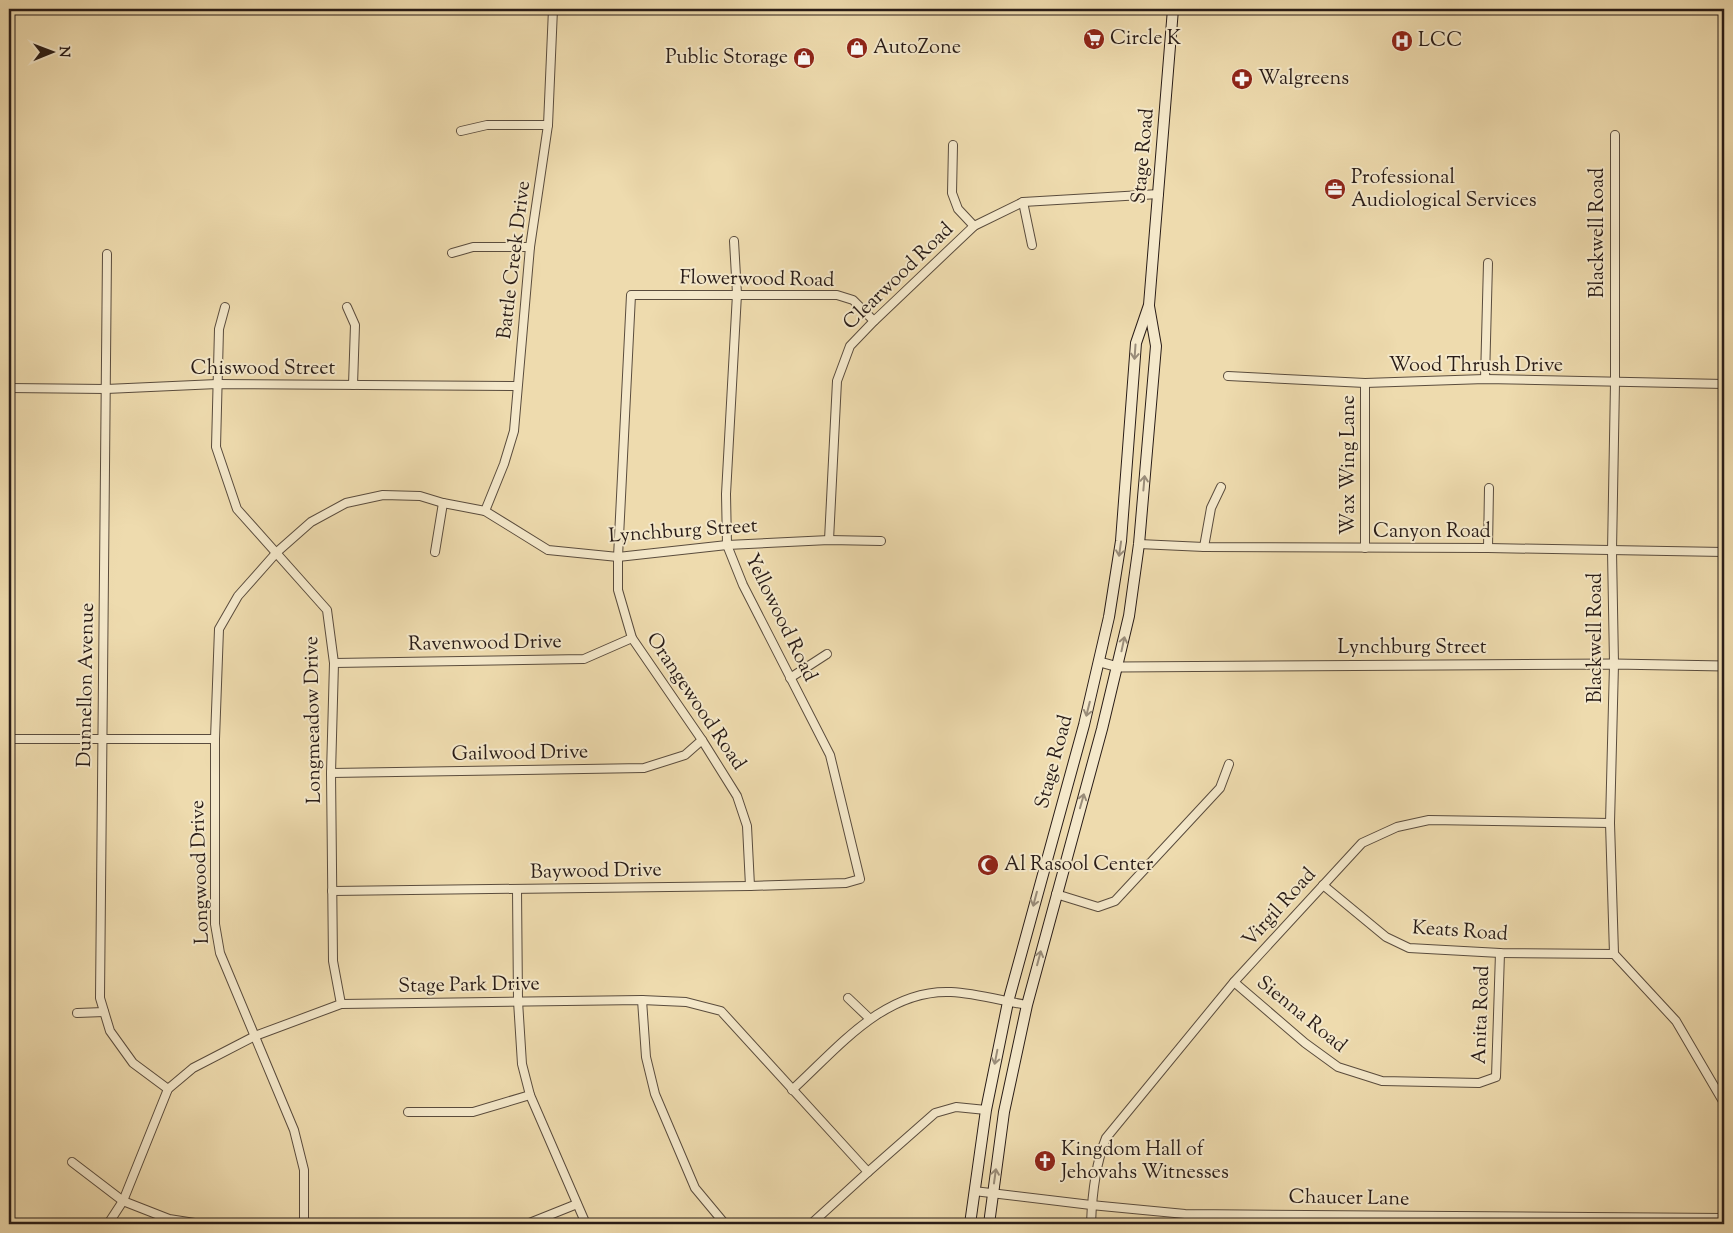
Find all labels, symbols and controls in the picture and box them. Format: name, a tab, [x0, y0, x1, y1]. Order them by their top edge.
place label: Circle K	[1110, 25, 1182, 54]
supermarket icon: Circle K	[1082, 27, 1106, 51]
place label: LCC	[1418, 27, 1462, 56]
north arrow	[28, 28, 78, 78]
hospital icon: LCC	[1390, 29, 1414, 53]
place label: AutoZone	[873, 34, 961, 63]
shop icon: AutoZone	[845, 36, 869, 60]
place label: Public Storage	[665, 44, 788, 73]
text: N	[53, 46, 73, 58]
shop icon: Public Storage	[792, 46, 816, 70]
place label: Walgreens	[1258, 65, 1349, 94]
pharmacy icon: Walgreens	[1230, 67, 1254, 91]
street label: Stage Road	[1125, 107, 1163, 205]
place label: Professional Audiological Services	[1351, 164, 1537, 216]
street label: Blackwell Road	[1584, 168, 1613, 298]
office icon: Professional Audiological Services	[1323, 177, 1347, 201]
street label: Battle Creek Drive	[491, 179, 539, 341]
street label: Clearwood Road	[837, 217, 961, 337]
street label: Flowerwood Road	[679, 264, 835, 296]
one-way arrow	[1131, 344, 1140, 360]
street label: Wood Thrush Drive	[1389, 352, 1563, 381]
street label: Chiswood Street	[191, 355, 336, 384]
street label: Wax Wing Lane	[1335, 395, 1364, 535]
one-way arrow	[1140, 476, 1149, 492]
street label: Lynchburg Street	[608, 512, 759, 552]
street label: Canyon Road	[1373, 518, 1491, 547]
one-way arrow	[1114, 540, 1124, 556]
street label: Yellowood Road	[736, 549, 824, 687]
street label: Blackwell Road	[1582, 573, 1611, 703]
street label: Dunnellon Avenue	[71, 602, 103, 768]
street label: Orangewood Road	[638, 627, 752, 777]
street label: Ravenwood Drive	[408, 628, 562, 660]
street label: Lynchburg Street	[1337, 634, 1487, 663]
street label: Longmeadow Drive	[298, 636, 330, 804]
one-way arrow	[1118, 637, 1128, 653]
one-way arrow	[1083, 701, 1092, 717]
street label: Stage Road	[1029, 712, 1081, 812]
street label: Gailwood Drive	[451, 738, 589, 770]
one-way arrow	[1077, 794, 1087, 810]
street label: Longwood Drive	[184, 799, 218, 945]
place label: Al Rasool Center	[1004, 851, 1154, 880]
mosque icon: Al Rasool Center	[976, 853, 1000, 877]
street label: Baywood Drive	[530, 856, 662, 888]
street label: Virgil Road	[1236, 862, 1324, 954]
one-way arrow	[1030, 891, 1039, 907]
street label: Keats Road	[1411, 914, 1509, 950]
one-way arrow	[1035, 951, 1044, 967]
street label: Anita Road	[1466, 965, 1498, 1065]
street label: Sienna Road	[1250, 969, 1352, 1061]
street label: Stage Park Drive	[398, 970, 540, 1002]
one-way arrow	[991, 1049, 1001, 1065]
place label: Kingdom Hall of Jehovahs Witnesses	[1060, 1136, 1229, 1188]
church icon: Kingdom Hall of Jehovahs Witnesses	[1033, 1149, 1057, 1173]
one-way arrow	[990, 1168, 1000, 1184]
street label: Chaucer Lane	[1288, 1183, 1410, 1215]

